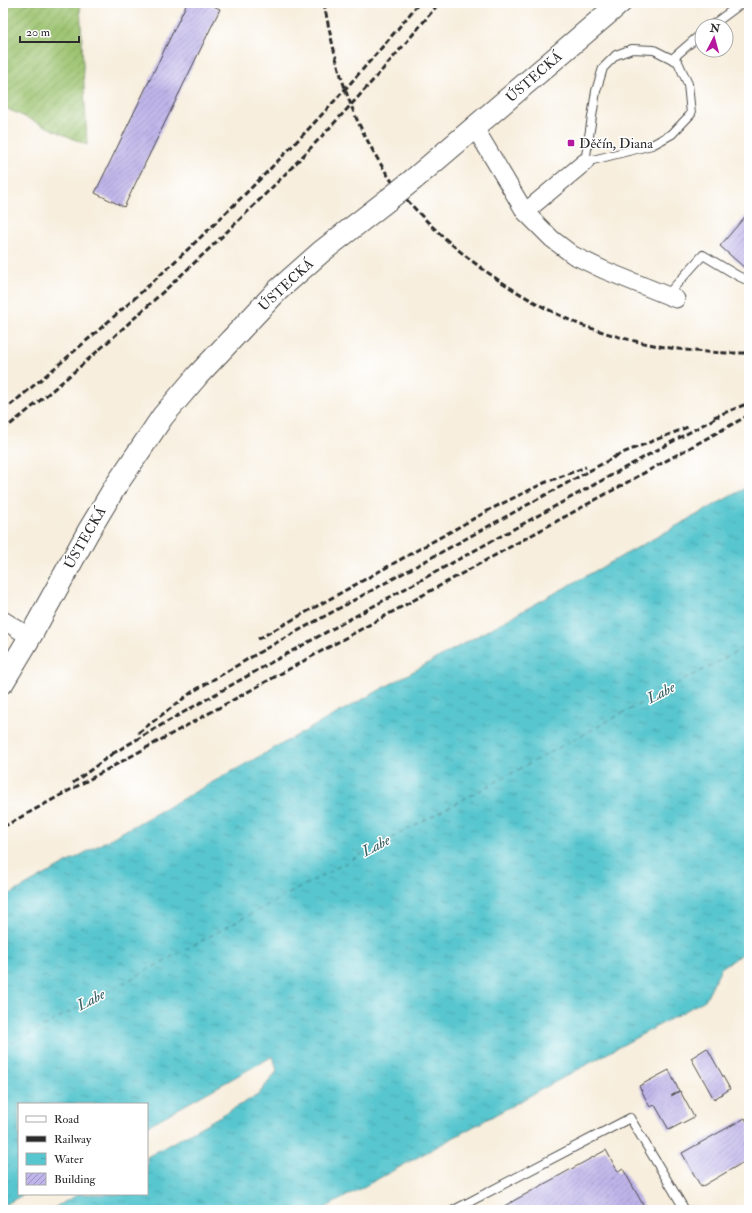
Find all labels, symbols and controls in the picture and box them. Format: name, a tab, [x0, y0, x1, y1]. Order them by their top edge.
scale bar	[20, 18, 79, 44]
north arrow	[694, 18, 734, 58]
text: N	[708, 21, 722, 36]
text: 20 m	[26, 25, 51, 40]
street label: ÚSTECKÁ	[502, 48, 566, 106]
place label: Děčín, Diana	[579, 135, 653, 152]
marker: Děčín, Diana	[566, 138, 576, 148]
street label: ÚSTECKÁ	[255, 255, 317, 315]
street label: ÚSTECKÁ	[60, 504, 110, 572]
water label: Labe	[643, 677, 679, 709]
water label: Labe	[358, 830, 394, 862]
water label: Labe	[73, 984, 109, 1016]
legend	[18, 1103, 148, 1195]
text: Road	[54, 1112, 79, 1127]
text: Railway	[54, 1132, 92, 1147]
text: Water	[53, 1152, 84, 1167]
text: Building	[54, 1172, 97, 1187]

